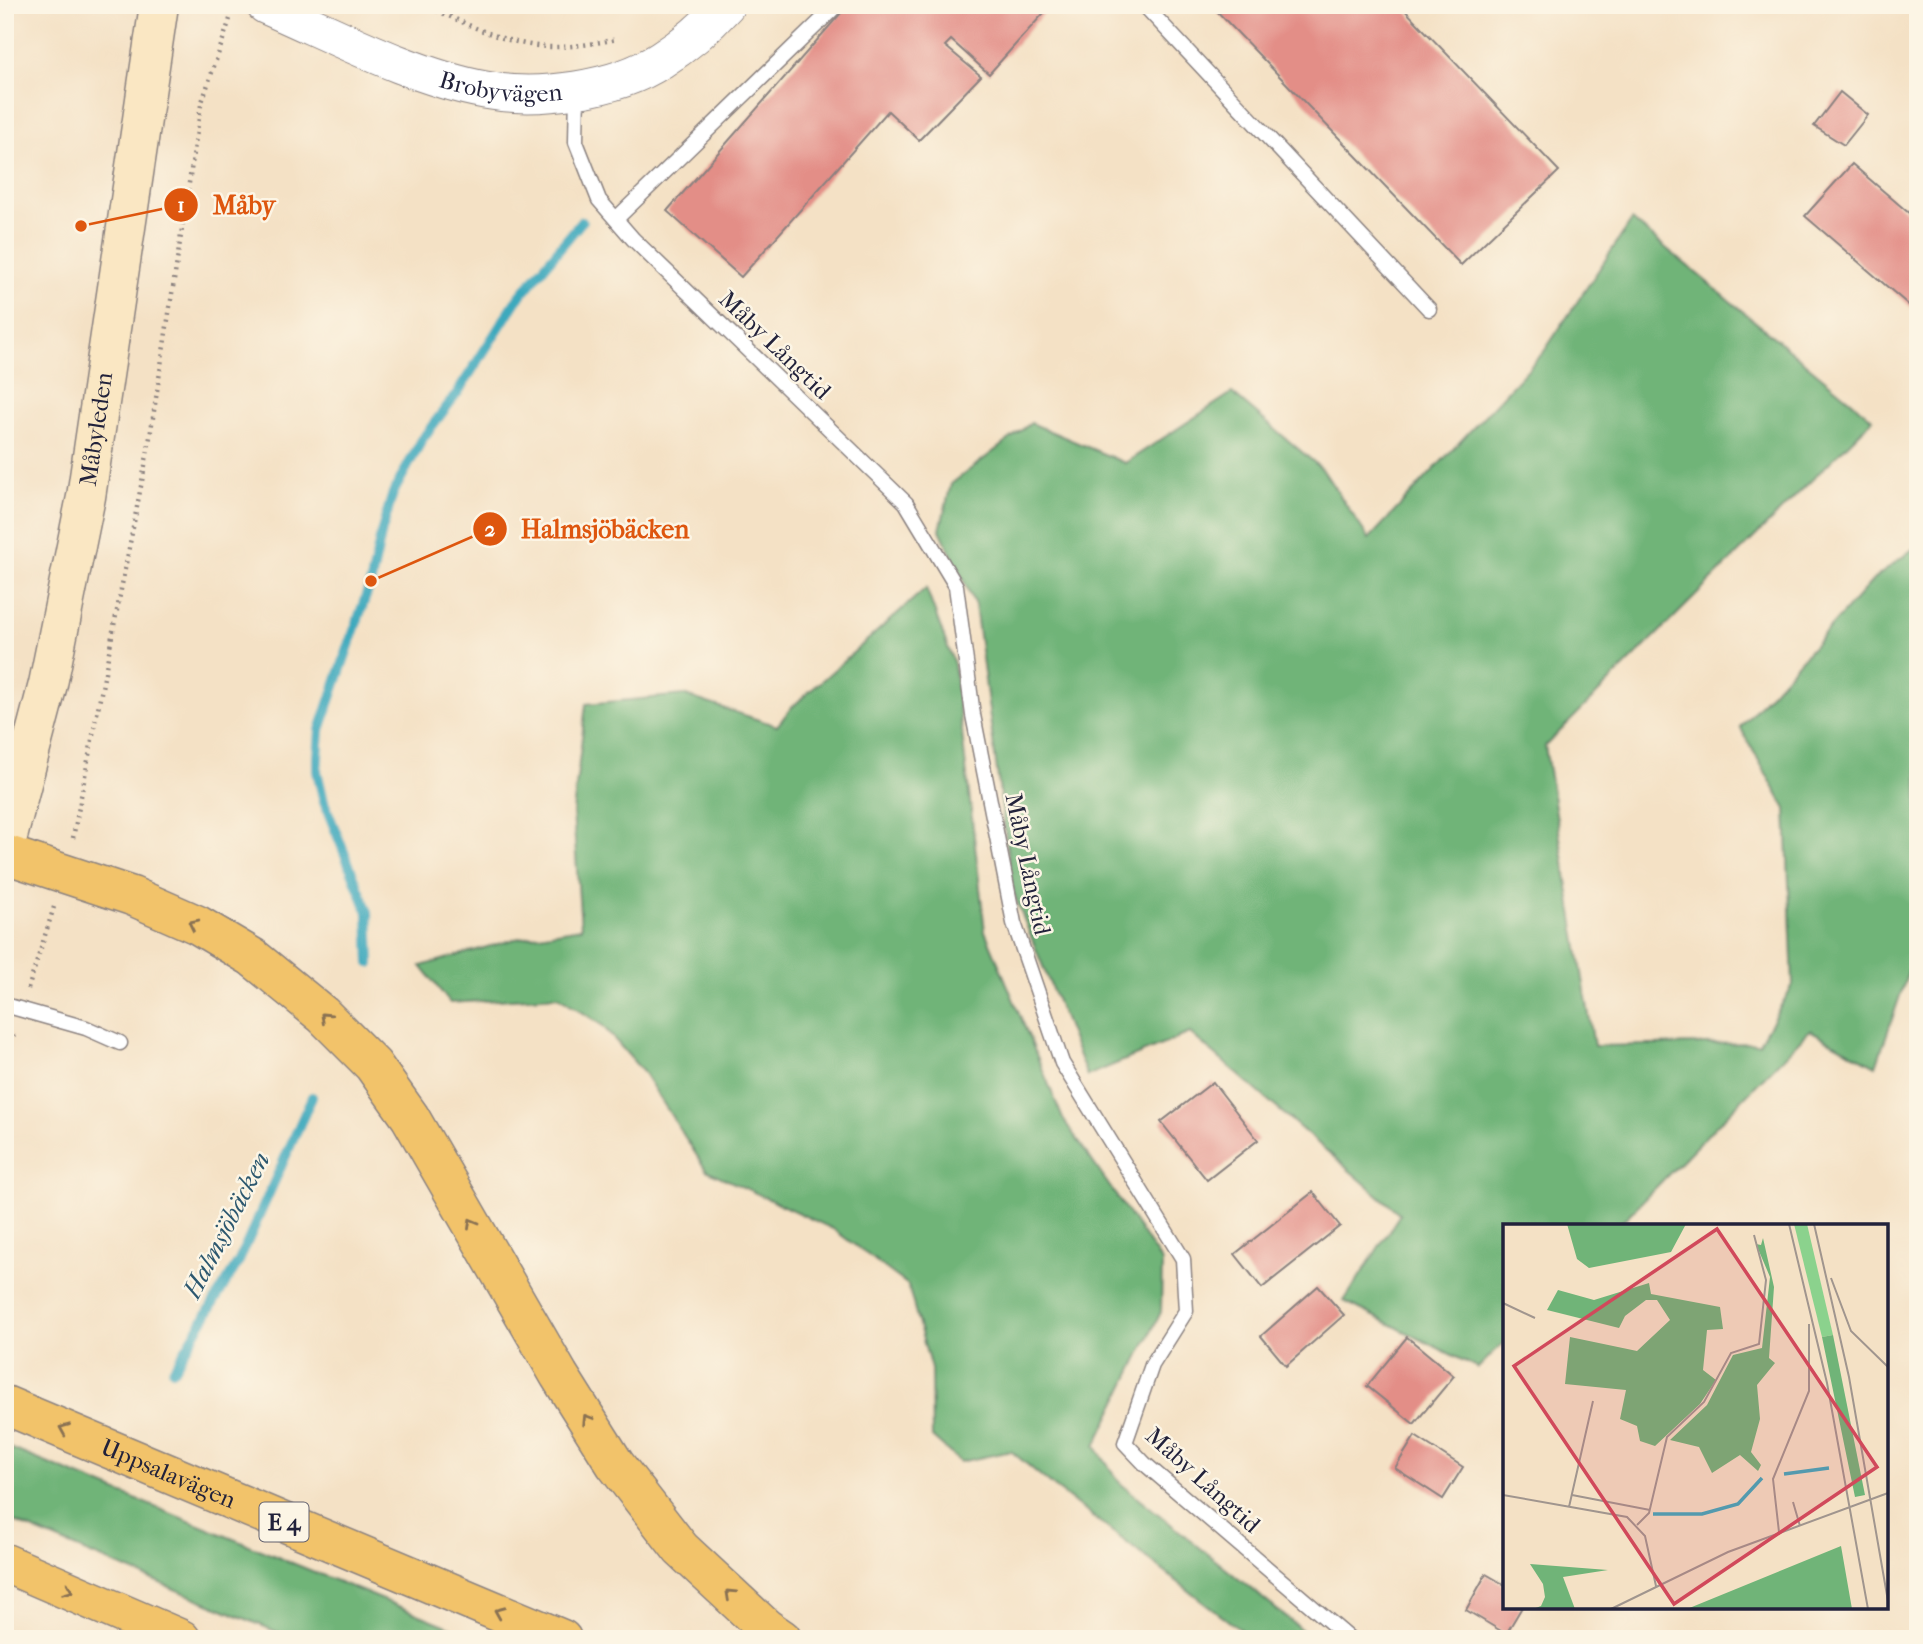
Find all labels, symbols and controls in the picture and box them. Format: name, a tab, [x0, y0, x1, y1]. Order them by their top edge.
street label: Brobyvägen	[436, 65, 564, 108]
callout: Måby	[164, 181, 289, 228]
text: Måby	[213, 190, 277, 221]
text: 1	[177, 193, 185, 217]
street label: Måby Långtid	[713, 285, 837, 406]
street label: Måbyleden	[74, 370, 118, 488]
callout: Halmsjöbäcken	[472, 505, 704, 552]
text: Halmsjöbäcken	[521, 514, 690, 545]
text: 2	[485, 517, 496, 541]
street label: Måby Långtid	[999, 791, 1057, 938]
one-way arrow	[188, 918, 200, 932]
one-way arrow	[320, 1012, 333, 1025]
water label: Halmsjöbäcken	[176, 1147, 277, 1304]
one-way arrow	[467, 1218, 480, 1231]
inset map	[1503, 1224, 1888, 1609]
one-way arrow	[582, 1414, 595, 1427]
street label: Måby Långtid	[1140, 1421, 1267, 1539]
one-way arrow	[59, 1424, 71, 1438]
street label: Uppsalavägen	[97, 1433, 240, 1514]
road number: E 4	[260, 1502, 308, 1541]
one-way arrow	[61, 1582, 73, 1596]
one-way arrow	[725, 1590, 738, 1603]
one-way arrow	[494, 1607, 506, 1621]

